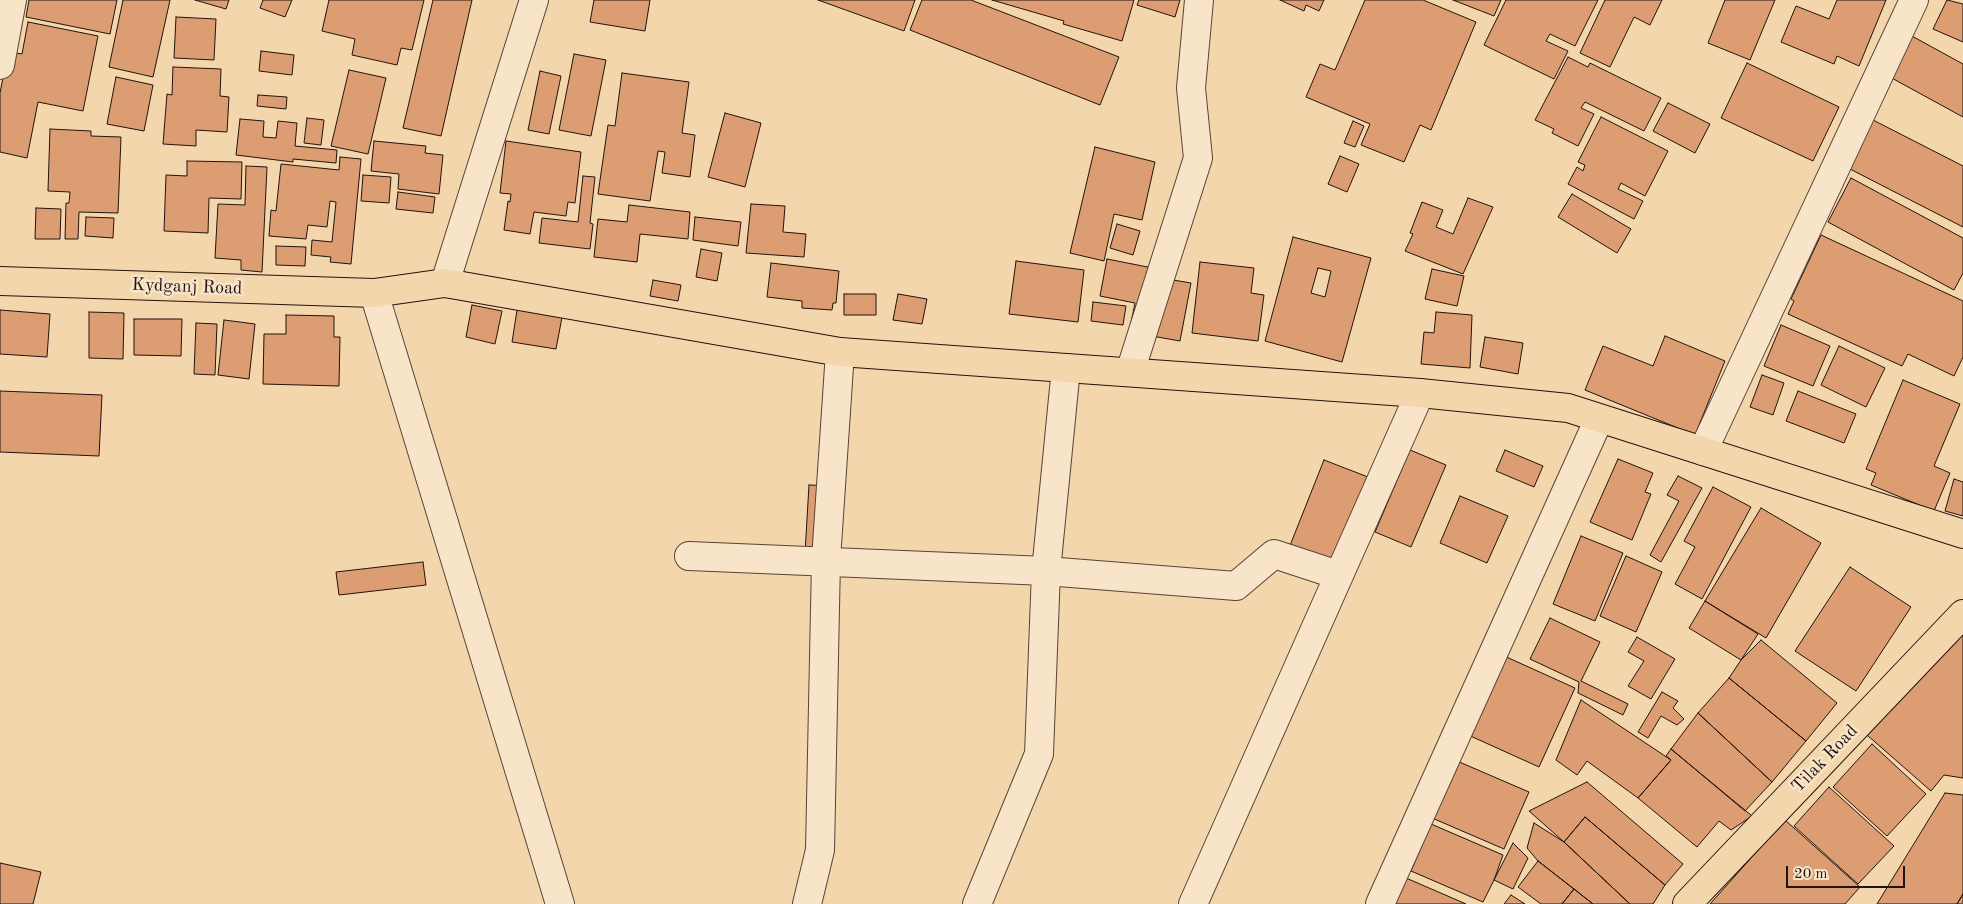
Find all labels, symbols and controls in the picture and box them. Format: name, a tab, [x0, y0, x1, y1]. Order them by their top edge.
street label: Kydganj Road	[131, 274, 243, 300]
street label: Tilak Road	[1787, 721, 1863, 797]
scale bar	[1788, 856, 1907, 888]
text: 20 m	[1794, 867, 1828, 882]

